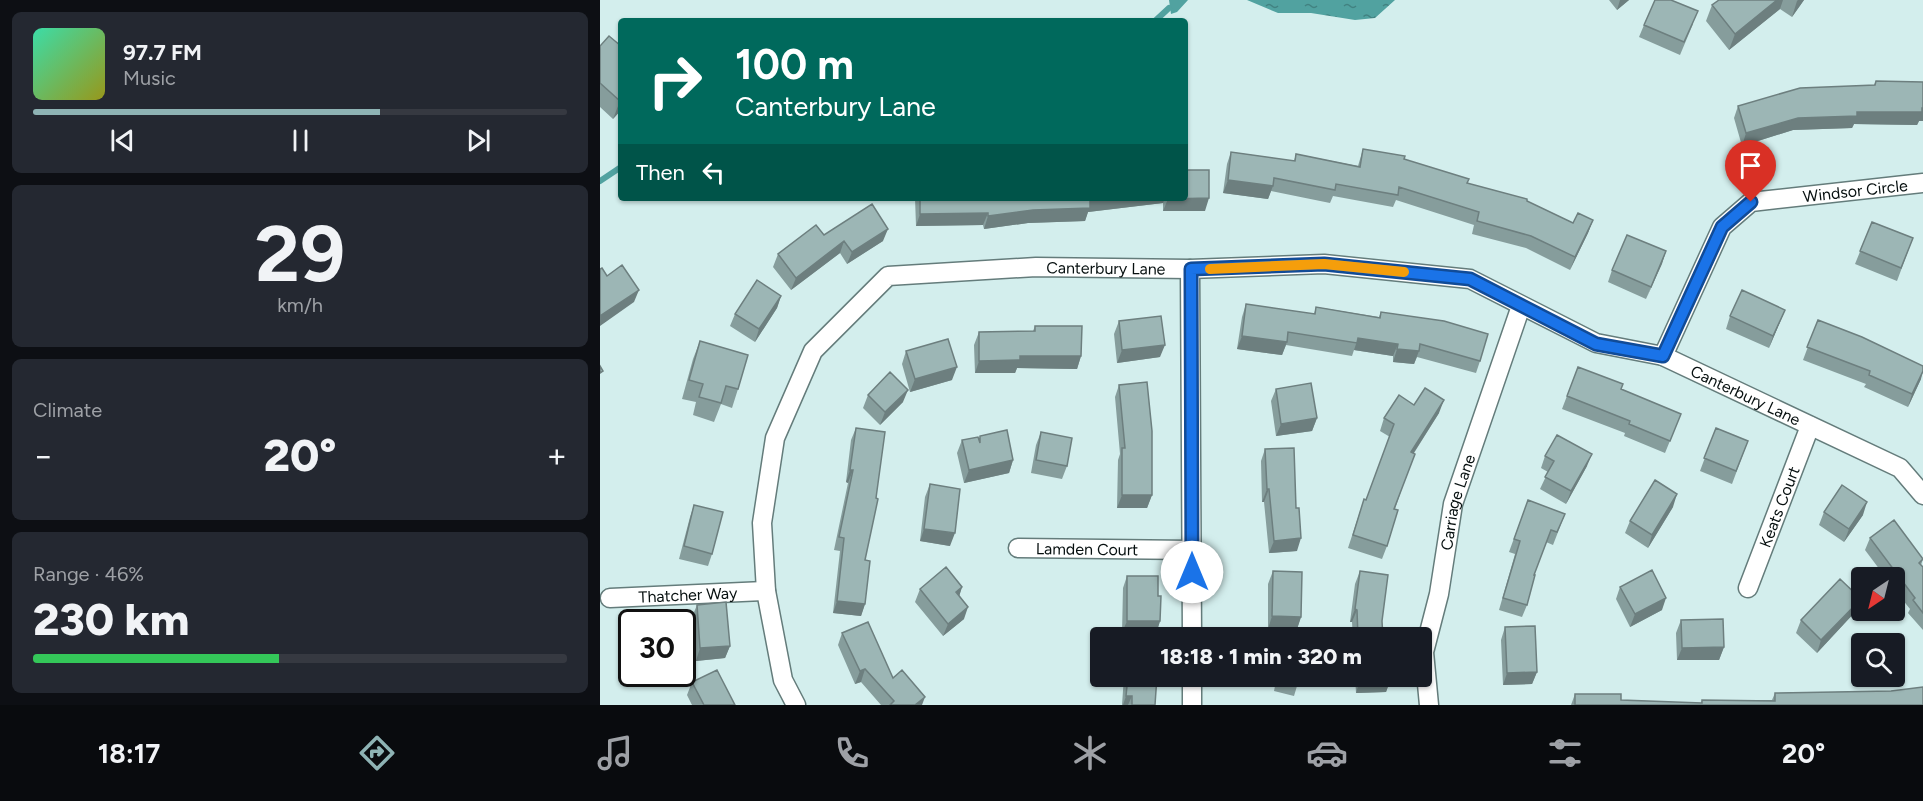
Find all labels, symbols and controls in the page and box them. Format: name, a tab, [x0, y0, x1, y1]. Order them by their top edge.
text: 97.7 FM	[123, 39, 202, 66]
text: 100 m	[735, 39, 854, 90]
icon: right	[636, 42, 714, 120]
text: Music	[123, 66, 176, 90]
text: Canterbury Lane	[735, 90, 936, 123]
icon: previous	[106, 124, 139, 157]
icon: pause	[284, 124, 317, 157]
icon: next	[462, 124, 495, 157]
pin	[1725, 140, 1776, 202]
icon: arrive	[1734, 149, 1767, 182]
icon: left	[697, 156, 730, 189]
text: Then	[636, 159, 685, 186]
street label: Windsor Circle	[1802, 176, 1909, 206]
text: 29	[255, 207, 345, 301]
street label: Canterbury Lane	[1046, 258, 1166, 279]
text: km/h	[277, 293, 323, 317]
street label: Canterbury Lane	[1687, 361, 1804, 430]
text: Climate	[33, 398, 102, 422]
text: 20°	[263, 428, 337, 482]
text: −	[33, 436, 54, 475]
text: +	[546, 436, 567, 475]
street label: Carriage Lane	[1437, 452, 1479, 552]
street label: Keats Court	[1755, 464, 1804, 550]
street label: Lamden Court	[1036, 539, 1138, 559]
position arrow	[1160, 540, 1224, 604]
text: Range · 46%	[33, 562, 144, 586]
north arrow	[1851, 567, 1905, 621]
map controls	[1851, 567, 1905, 687]
street label: Thatcher Way	[638, 583, 738, 607]
text: 230 km	[33, 592, 190, 646]
speed limit sign: 30	[618, 609, 696, 687]
button: search	[1851, 633, 1905, 687]
text: 18:18 · 1 min · 320 m	[1160, 643, 1362, 670]
icon: directions	[356, 732, 398, 774]
icon: music	[594, 732, 636, 774]
icon: phone	[831, 732, 873, 774]
icon: climate	[1069, 732, 1111, 774]
icon: car	[1306, 732, 1348, 774]
icon: filters	[1544, 732, 1586, 774]
text: 18:17	[98, 737, 160, 770]
text: 20°	[1782, 737, 1825, 770]

